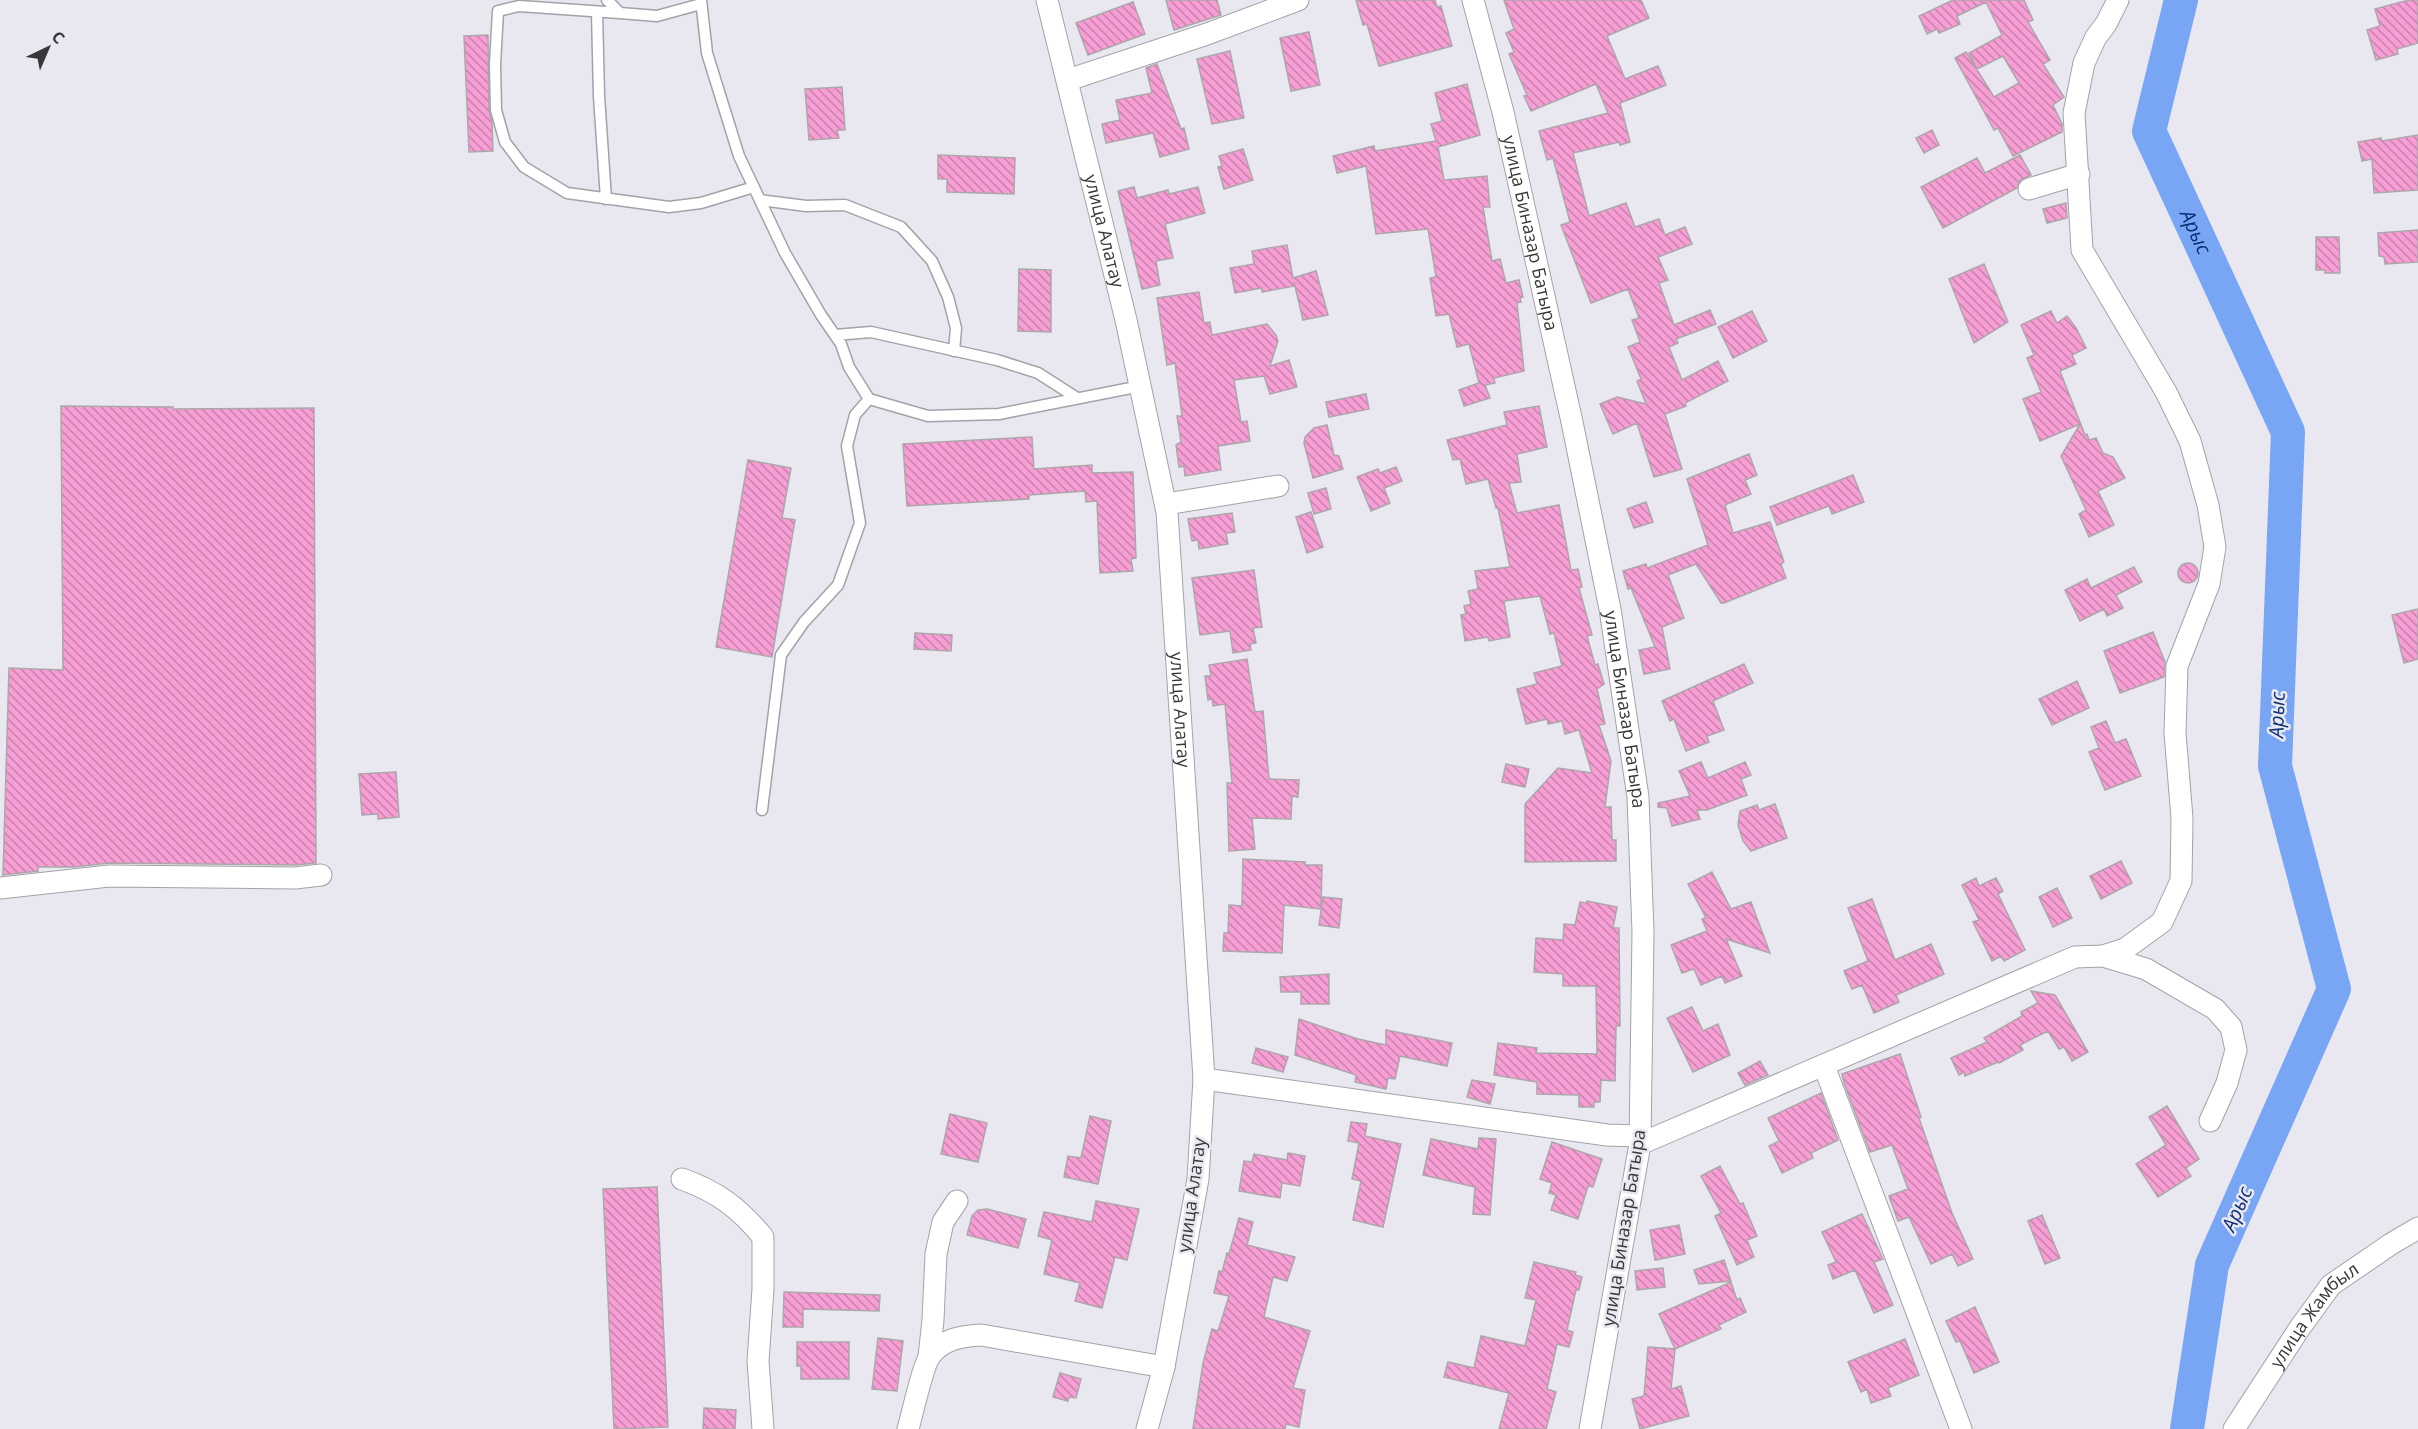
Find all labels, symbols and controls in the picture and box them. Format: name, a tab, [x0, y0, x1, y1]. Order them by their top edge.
north arrow	[18, 18, 78, 78]
text: С	[47, 26, 70, 49]
street label: улица Биназар Батыра	[1498, 133, 1564, 333]
street label: улица Алатау	[1079, 172, 1131, 291]
water label: Арыс	[2173, 203, 2218, 259]
street label: улица Биназар Батыра	[1599, 609, 1651, 809]
street label: улица Алатау	[1165, 651, 1197, 769]
water label: Арыс	[2262, 690, 2291, 741]
street label: улица Биназар Батыра	[1596, 1128, 1650, 1328]
street label: улица Алатау	[1171, 1135, 1211, 1254]
water label: Арыс	[2214, 1181, 2259, 1237]
street label: улица Жамбыл	[2264, 1257, 2363, 1372]

